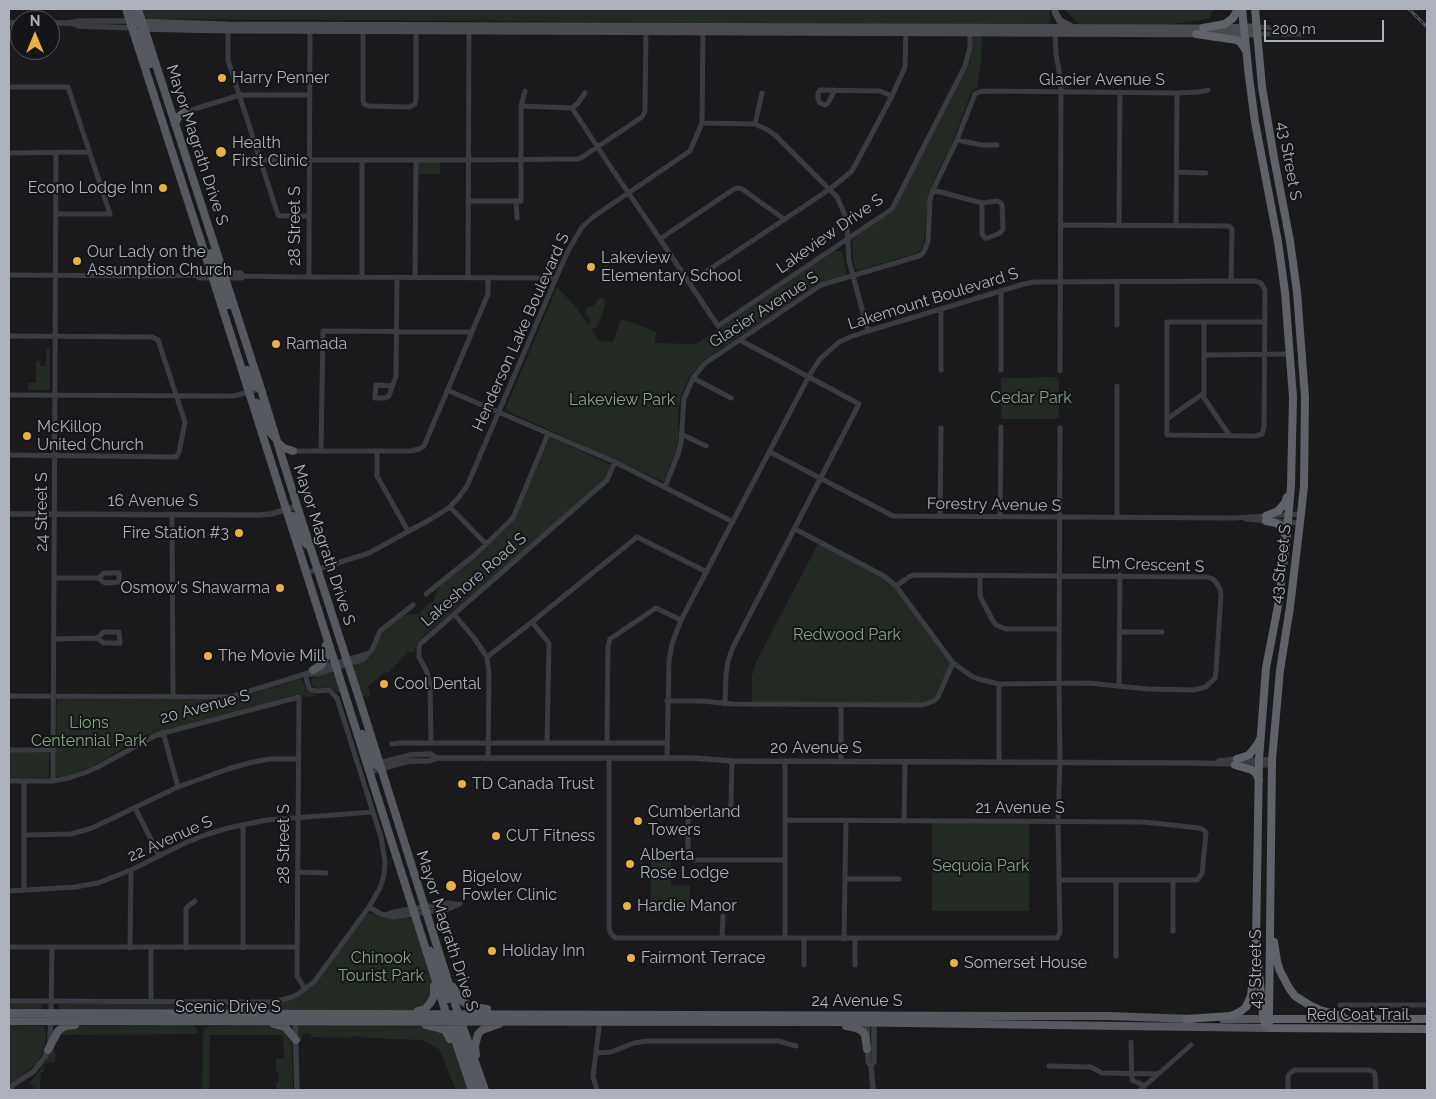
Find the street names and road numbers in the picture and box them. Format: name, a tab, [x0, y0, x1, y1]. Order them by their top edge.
street label: Mayor Magrath Drive S	[162, 62, 232, 228]
street label: Glacier Avenue S	[1039, 70, 1165, 90]
street label: 43 Street S	[1273, 120, 1305, 202]
street label: 28 Street S	[285, 186, 305, 266]
street label: Lakeview Drive S	[773, 190, 887, 278]
street label: Henderson Lake Boulevard S	[469, 230, 573, 434]
street label: Lakemount Boulevard S	[845, 264, 1021, 334]
street label: Glacier Avenue S	[706, 268, 822, 352]
street label: Mayor Magrath Drive S	[289, 462, 359, 628]
street label: 24 Street S	[32, 472, 52, 552]
street label: 16 Avenue S	[108, 491, 198, 511]
street label: Forestry Avenue S	[927, 494, 1061, 516]
street label: 43 Street S	[1267, 523, 1295, 605]
street label: Lakeshore Road S	[417, 529, 531, 631]
street label: Elm Crescent S	[1091, 553, 1205, 577]
street label: 20 Avenue S	[158, 686, 252, 728]
street label: 20 Avenue S	[770, 738, 862, 758]
street label: 21 Avenue S	[975, 798, 1065, 818]
street label: 28 Street S	[274, 804, 294, 884]
street label: 22 Avenue S	[125, 812, 215, 866]
street label: Mayor Magrath Drive S	[412, 848, 482, 1014]
street label: 43 Street S	[1246, 929, 1266, 1009]
street label: 24 Avenue S	[811, 991, 903, 1011]
street label: Scenic Drive S	[175, 997, 281, 1017]
street label: Red Coat Trail	[1307, 1005, 1409, 1025]

